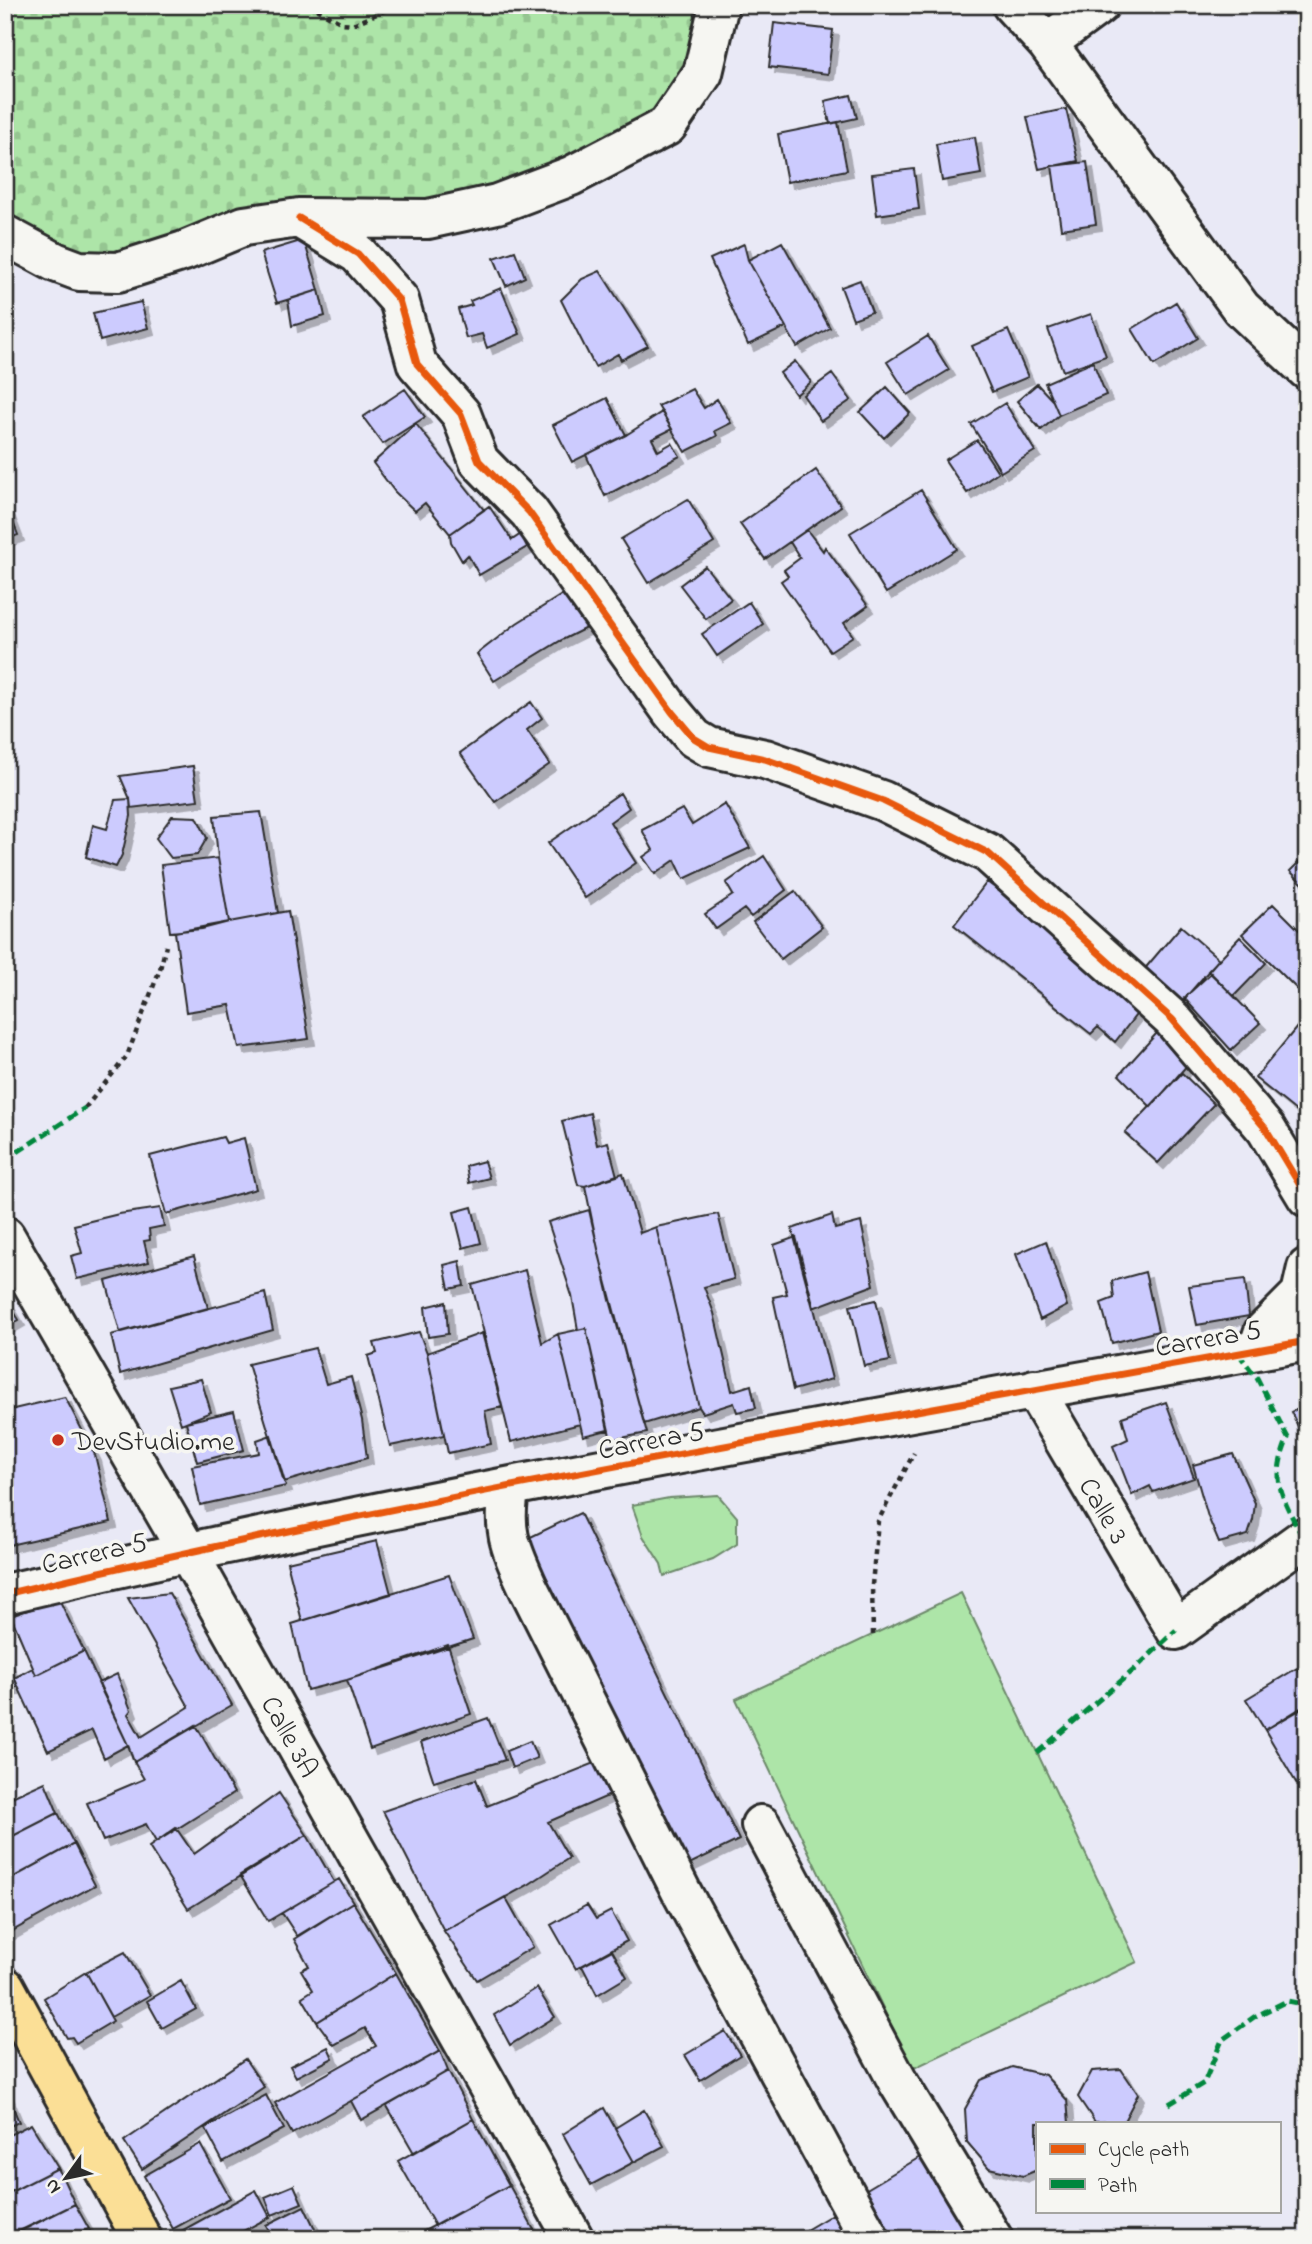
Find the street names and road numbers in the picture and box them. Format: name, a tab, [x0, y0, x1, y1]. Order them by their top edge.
street label: Carrera 5	[1152, 1311, 1265, 1370]
street label: Carrera 5	[595, 1412, 708, 1473]
street label: Calle 3	[1066, 1471, 1137, 1553]
street label: Carrera 5	[38, 1523, 152, 1587]
street label: Calle 3A	[249, 1689, 327, 1786]

